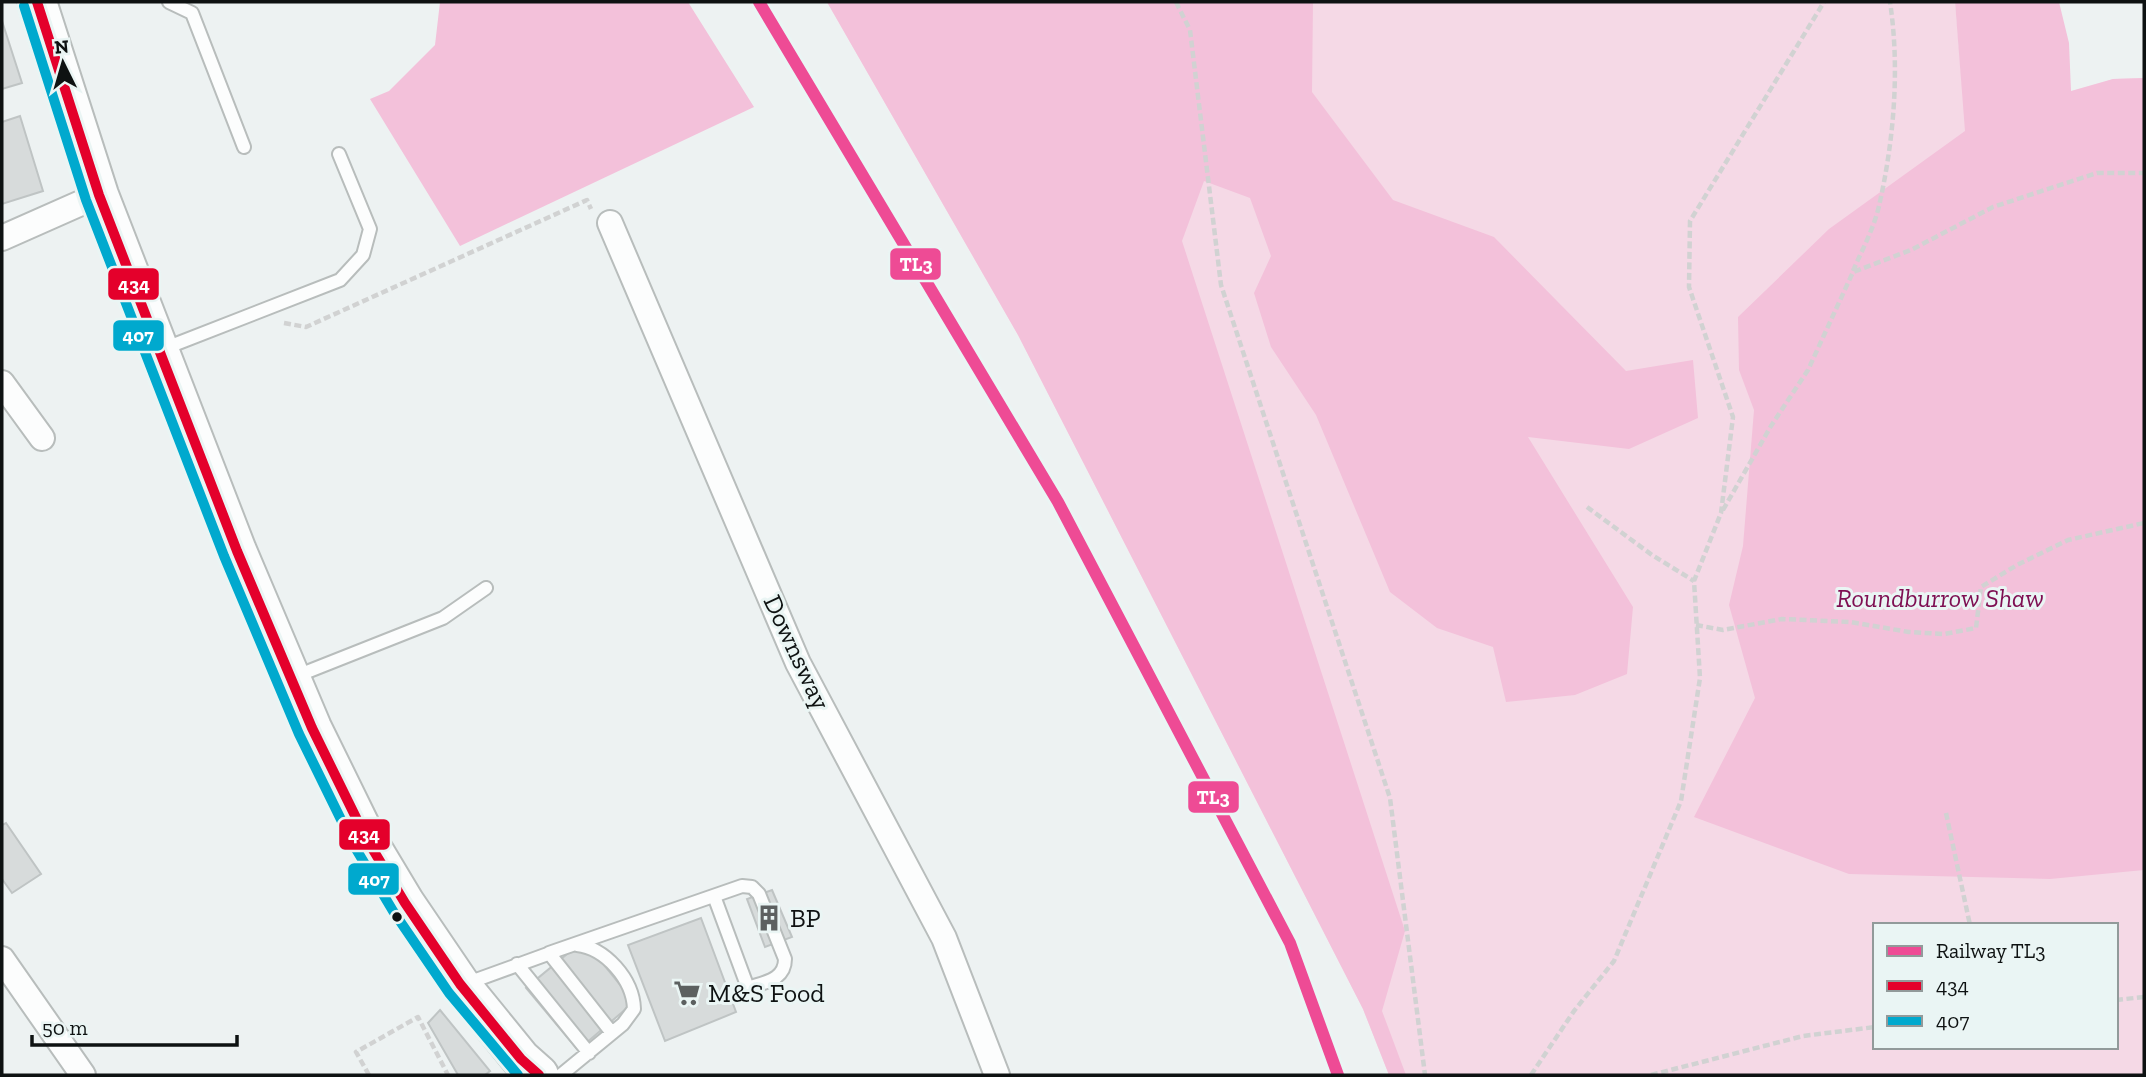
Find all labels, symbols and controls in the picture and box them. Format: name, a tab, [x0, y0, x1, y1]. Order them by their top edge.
north arrow	[28, 28, 98, 98]
text: N	[53, 34, 70, 59]
line badge: TL3	[889, 247, 942, 281]
text: TL3	[899, 253, 933, 276]
line badge: 434	[107, 267, 160, 301]
text: 434	[118, 273, 150, 296]
line badge: 407	[112, 319, 165, 352]
text: 407	[122, 324, 154, 347]
park label: Roundburrow Shaw	[1836, 582, 2044, 614]
street label: Downsway	[757, 590, 838, 715]
line badge: TL3	[1187, 780, 1240, 814]
text: TL3	[1196, 786, 1230, 809]
line badge: 434	[338, 818, 391, 851]
text: 434	[348, 823, 380, 846]
line badge: 407	[347, 862, 400, 896]
text: 407	[358, 868, 390, 891]
place label: BP	[790, 902, 821, 934]
building icon: BP	[754, 903, 784, 933]
unlabelled marker	[390, 910, 404, 924]
legend	[1873, 923, 2118, 1049]
text: Railway TL3	[1936, 938, 2045, 963]
text: 434	[1936, 973, 1969, 998]
place label: M&S Food	[708, 977, 825, 1009]
supermarket icon: M&S Food	[672, 978, 702, 1008]
scale bar	[32, 1004, 236, 1048]
text: 407	[1936, 1008, 1969, 1033]
text: 50 m	[42, 1015, 88, 1040]

